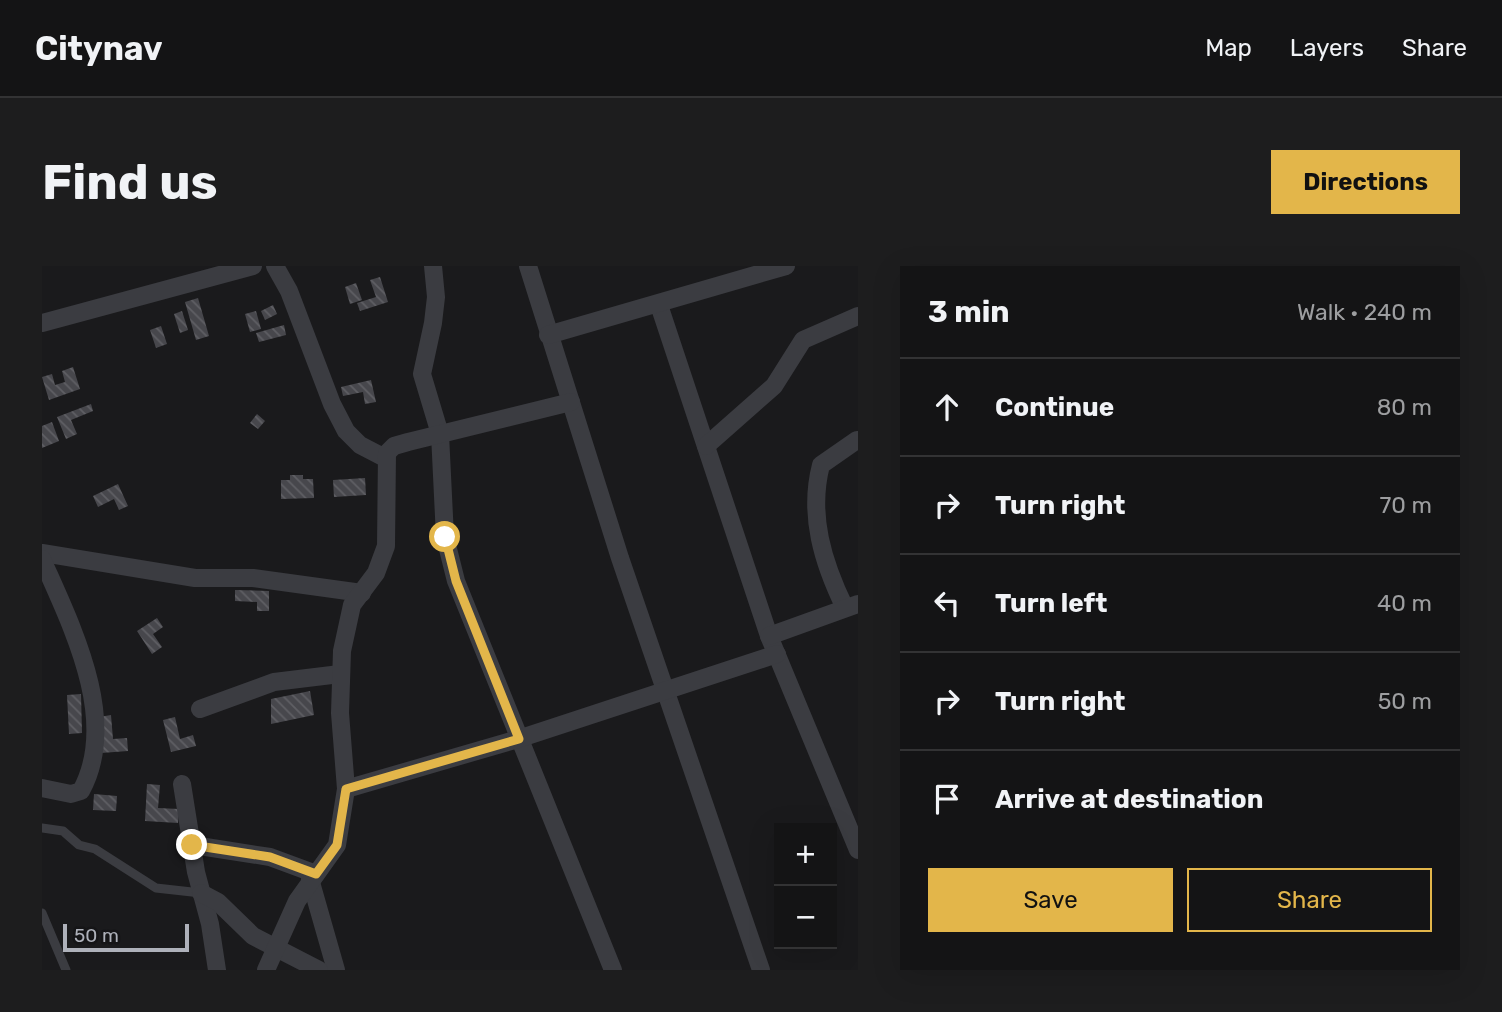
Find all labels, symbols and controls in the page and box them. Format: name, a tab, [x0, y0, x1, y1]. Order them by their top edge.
text: Citynav	[35, 29, 163, 68]
text: Map	[1205, 34, 1252, 62]
text: Layers	[1290, 34, 1364, 62]
text: Share	[1402, 34, 1467, 62]
button: Directions	[1271, 150, 1460, 214]
text: Find us	[42, 153, 218, 211]
text: 3 min	[928, 294, 1010, 330]
text: Walk · 240 m	[1297, 298, 1432, 326]
icon: ahead	[928, 388, 966, 426]
text: Continue	[995, 392, 1114, 423]
text: 80 m	[1377, 393, 1432, 421]
icon: right	[928, 486, 966, 524]
text: Turn right	[995, 490, 1125, 521]
text: 70 m	[1380, 491, 1432, 519]
route start	[429, 521, 460, 552]
icon: left	[928, 584, 966, 622]
text: Turn left	[995, 588, 1107, 619]
text: 40 m	[1377, 589, 1432, 617]
icon: right	[928, 682, 966, 720]
text: Turn right	[995, 686, 1125, 717]
text: 50 m	[1378, 687, 1432, 715]
icon: arrive	[928, 780, 966, 818]
text: Arrive at destination	[995, 784, 1263, 815]
map controls	[774, 823, 837, 949]
button: +	[774, 823, 837, 886]
route end	[176, 829, 207, 860]
button: Save	[928, 868, 1173, 932]
button: Share	[1187, 868, 1432, 932]
button: −	[774, 886, 837, 949]
scale bar	[63, 921, 189, 953]
text: 50 m	[74, 924, 119, 947]

